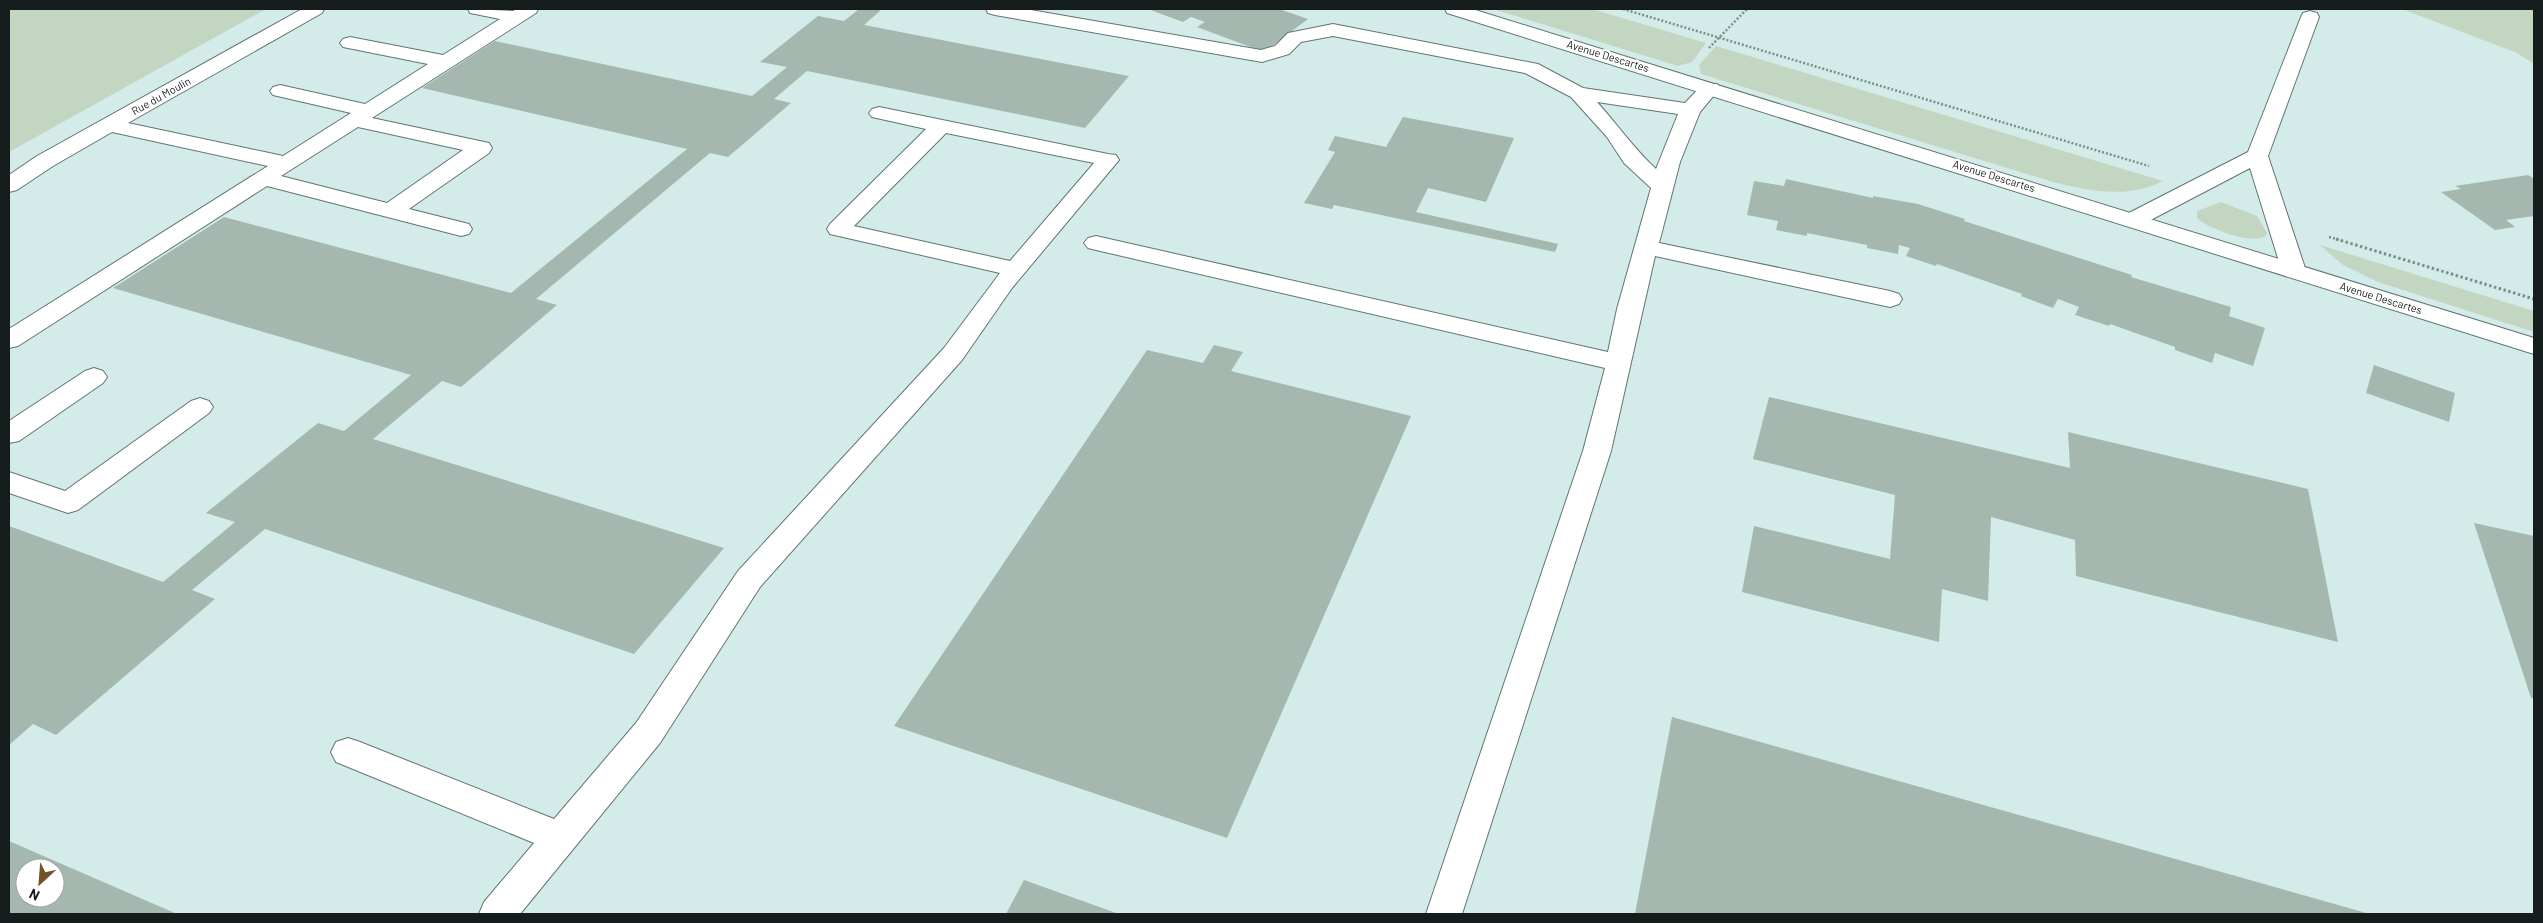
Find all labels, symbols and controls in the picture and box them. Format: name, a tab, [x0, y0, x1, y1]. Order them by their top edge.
street label: Avenue Descartes	[1565, 37, 1651, 74]
street label: Rue du Moulin	[129, 74, 193, 117]
street label: Avenue Descartes	[1951, 157, 2037, 194]
street label: Avenue Descartes	[2338, 279, 2424, 316]
north arrow	[15, 858, 65, 908]
text: N	[26, 885, 42, 905]

